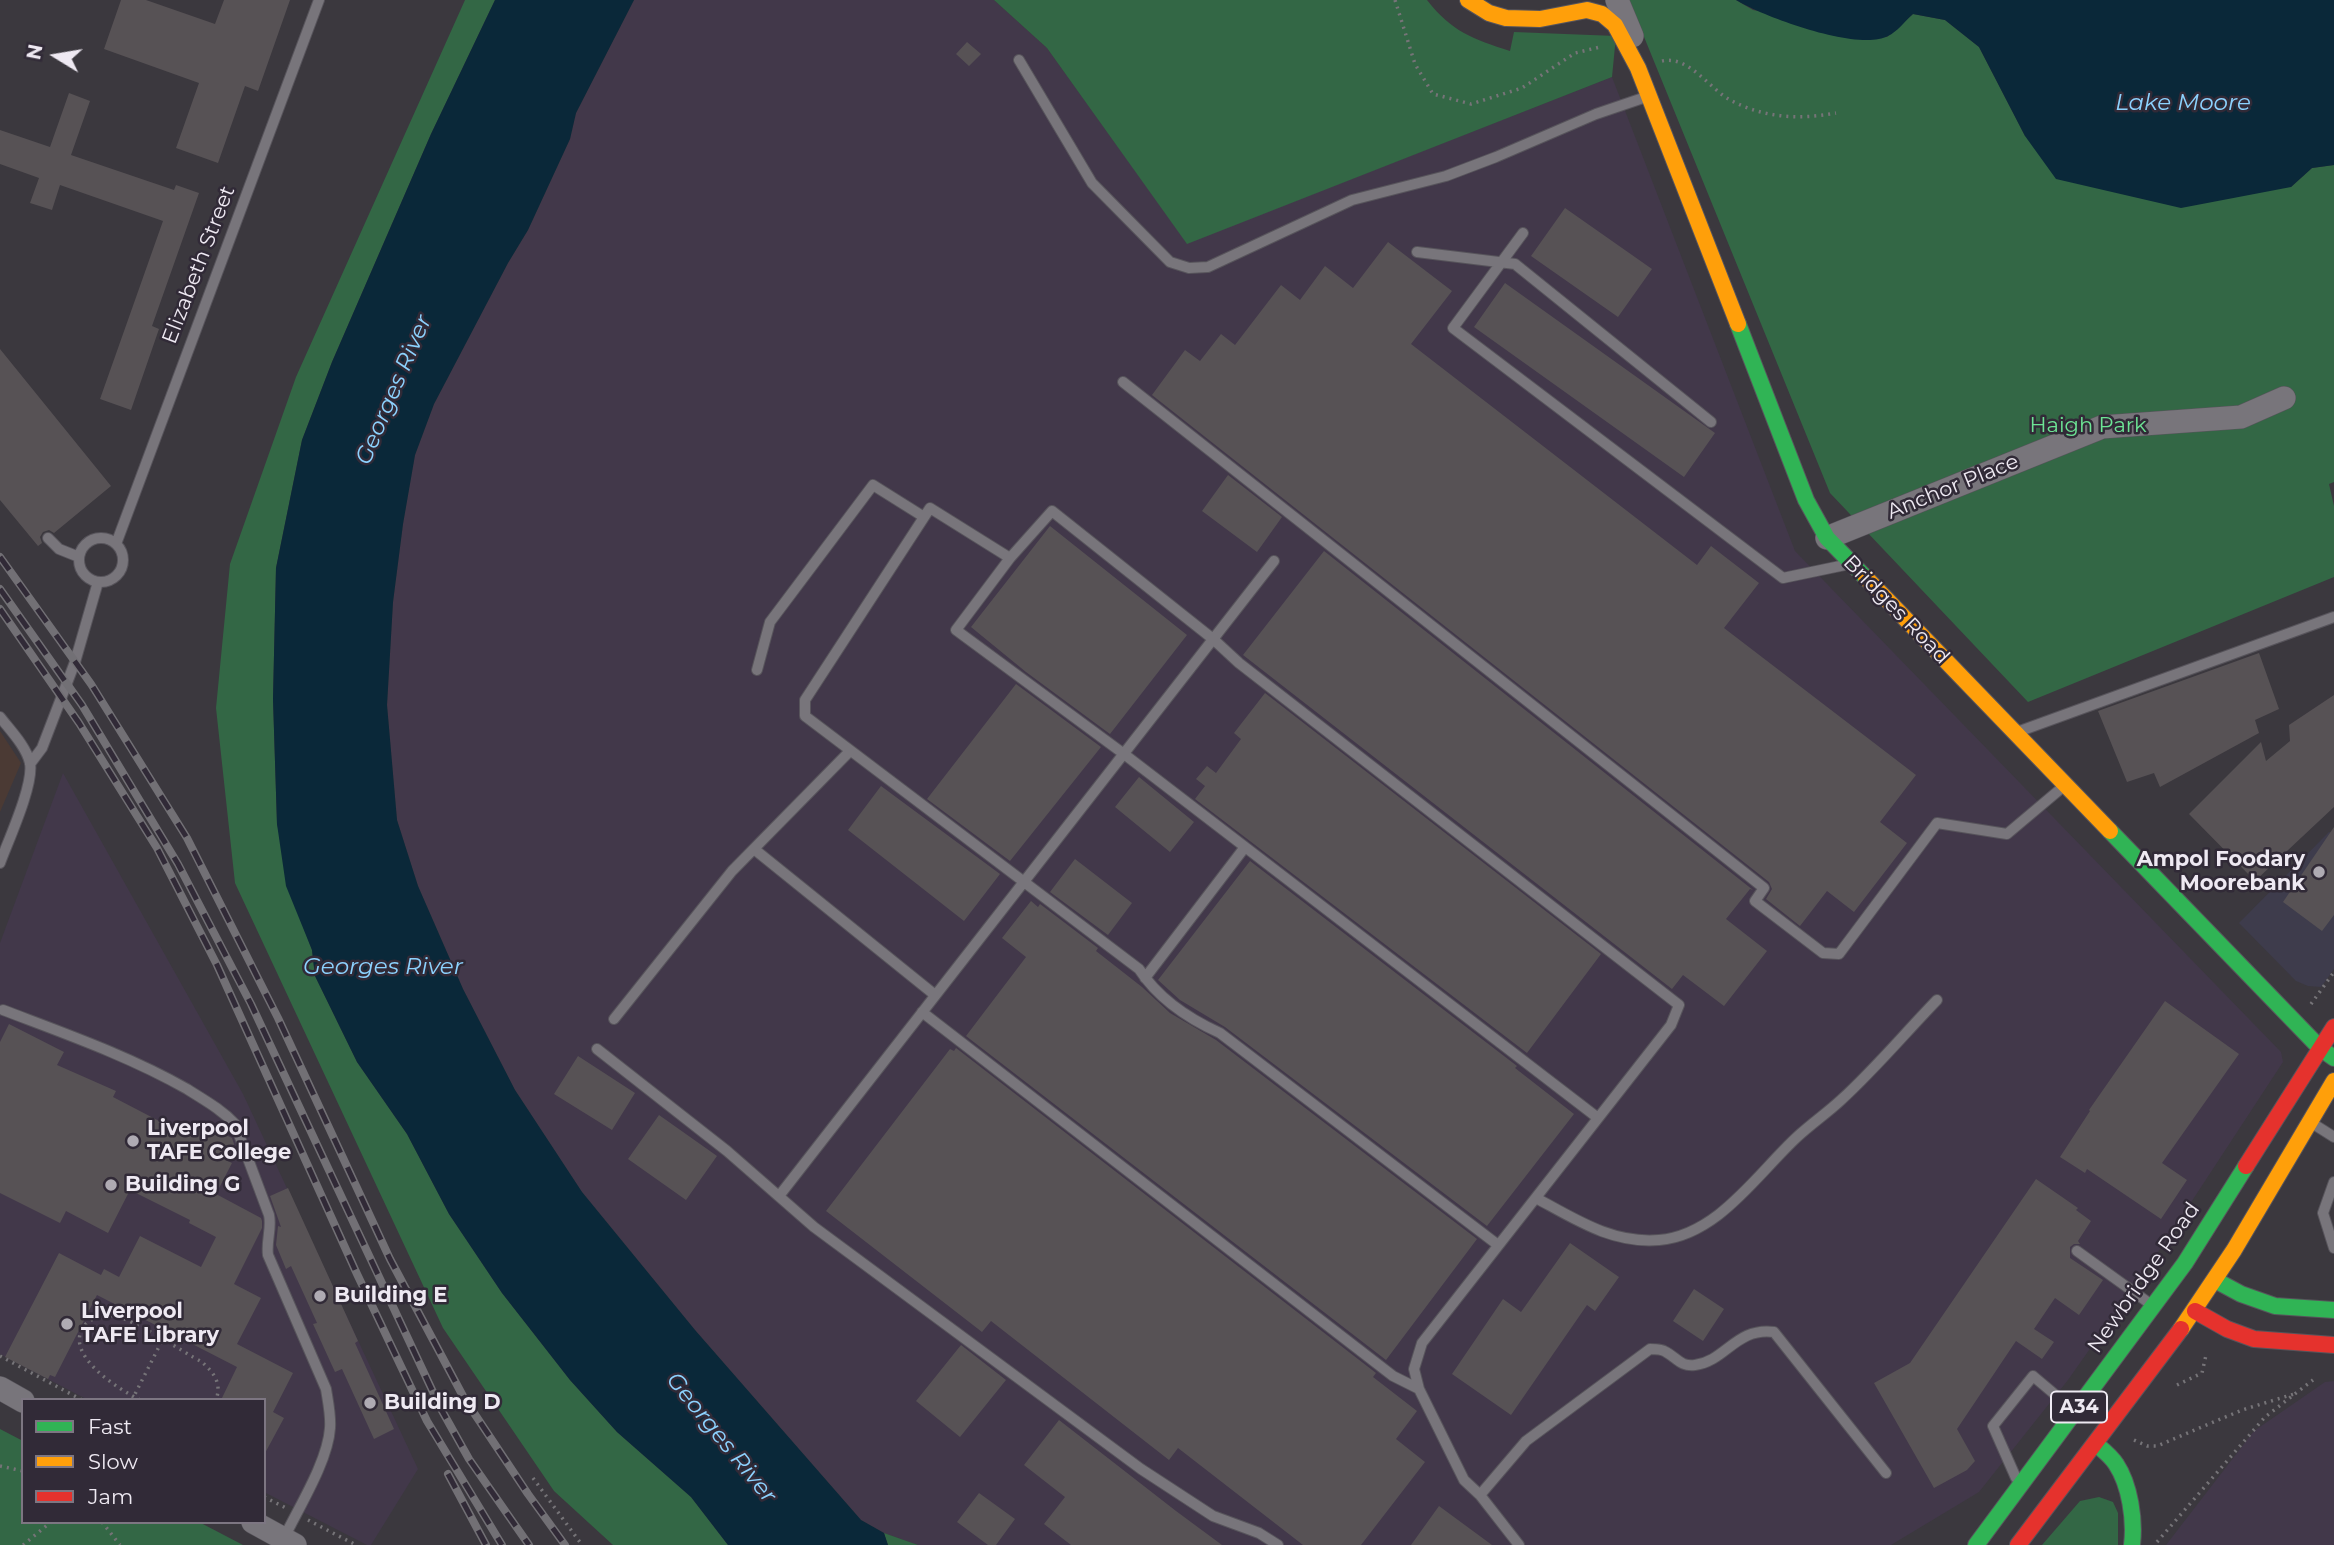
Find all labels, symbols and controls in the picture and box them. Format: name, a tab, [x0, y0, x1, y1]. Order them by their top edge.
north arrow	[21, 21, 91, 91]
text: N	[22, 42, 48, 62]
water label: Lake Moore	[2115, 89, 2251, 117]
street label: Elizabeth Street	[157, 182, 241, 348]
water label: Georges River	[350, 311, 438, 469]
park label: Haigh Park	[2029, 413, 2147, 439]
street label: Anchor Place	[1884, 449, 2022, 525]
street label: Bridges Road	[1838, 550, 1954, 670]
place label: Ampol Foodary Moorebank	[2137, 847, 2305, 897]
marker: Ampol Foodary Moorebank	[2311, 864, 2327, 880]
water label: Georges River	[303, 953, 463, 981]
place label: Liverpool TAFE College	[147, 1116, 291, 1166]
marker: Liverpool TAFE College	[125, 1133, 141, 1149]
place label: Building G	[125, 1172, 240, 1198]
marker: Building G	[103, 1177, 119, 1193]
street label: Newbridge Road	[2083, 1198, 2205, 1358]
place label: Building E	[334, 1283, 447, 1309]
marker: Building E	[312, 1288, 328, 1304]
place label: Liverpool TAFE Library	[81, 1299, 219, 1349]
marker: Liverpool TAFE Library	[59, 1316, 75, 1332]
water label: Georges River	[660, 1367, 782, 1509]
place label: Building D	[384, 1390, 501, 1416]
road number: A34	[2051, 1392, 2107, 1422]
marker: Building D	[362, 1395, 378, 1411]
legend	[21, 1398, 266, 1524]
text: Fast	[88, 1414, 132, 1439]
text: Slow	[88, 1449, 138, 1474]
text: Jam	[88, 1484, 133, 1509]

